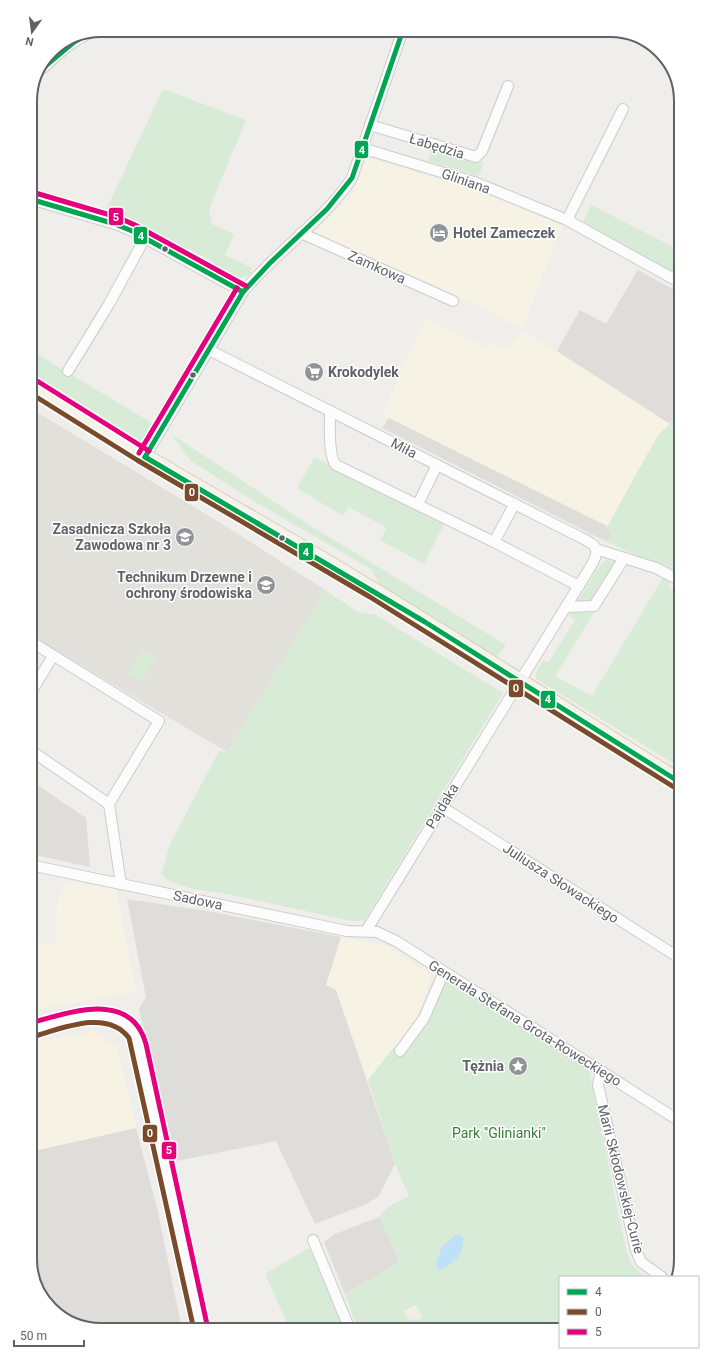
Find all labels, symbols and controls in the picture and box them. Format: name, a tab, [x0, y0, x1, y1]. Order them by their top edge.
north arrow	[12, 12, 52, 52]
text: N	[24, 34, 35, 48]
street label: Łabędzia	[408, 130, 466, 162]
line badge: 4	[354, 140, 369, 159]
text: 4	[359, 144, 366, 157]
street label: Gliniana	[440, 165, 492, 197]
line badge: 5	[108, 207, 124, 226]
text: 5	[113, 211, 119, 224]
hotel icon: Hotel Zameczek	[428, 222, 450, 244]
place label: Hotel Zameczek	[453, 225, 556, 241]
line badge: 4	[133, 226, 148, 245]
text: 4	[138, 230, 145, 243]
unlabelled marker	[160, 244, 170, 254]
street label: Zamkowa	[346, 247, 408, 287]
supermarket icon: Krokodylek	[303, 361, 325, 383]
place label: Krokodylek	[328, 364, 399, 380]
unlabelled marker	[188, 370, 198, 380]
street label: Miła	[388, 435, 420, 461]
line badge: 0	[184, 483, 199, 502]
text: 0	[189, 486, 195, 499]
place label: Zasadnicza Szkoła Zawodowa nr 3	[53, 521, 172, 553]
school or university icon: Zasadnicza Szkoła Zawodowa nr 3	[174, 526, 196, 548]
unlabelled marker	[277, 533, 287, 543]
line badge: 4	[298, 542, 314, 561]
text: 4	[303, 546, 310, 559]
place label: Technikum Drzewne i ochrony środowiska	[117, 569, 252, 601]
school or university icon: Technikum Drzewne i ochrony środowiska	[255, 574, 277, 596]
line badge: 0	[508, 679, 524, 698]
text: 0	[513, 682, 519, 695]
line badge: 4	[540, 690, 556, 709]
text: 4	[545, 693, 552, 706]
street label: Pajdaka	[422, 780, 462, 832]
street label: Juliusza Słowackiego	[500, 840, 622, 926]
street label: Sadowa	[172, 887, 224, 913]
street label: Generała Stefana Grota-Roweckiego	[426, 957, 624, 1089]
place icon: Tężnia	[507, 1055, 529, 1077]
place label: Tężnia	[462, 1058, 504, 1074]
street label: Marii Skłodowskiej-Curie	[595, 1103, 647, 1255]
line badge: 0	[142, 1124, 158, 1143]
park label: Park "Glinianki"	[452, 1125, 546, 1141]
text: 0	[147, 1127, 153, 1140]
line badge: 5	[161, 1141, 177, 1160]
text: 5	[166, 1144, 172, 1157]
legend	[559, 1276, 699, 1348]
text: 4	[595, 1285, 602, 1299]
text: 0	[595, 1305, 602, 1319]
scale bar	[14, 1322, 84, 1348]
text: 5	[595, 1325, 602, 1339]
text: 50 m	[20, 1329, 47, 1343]

